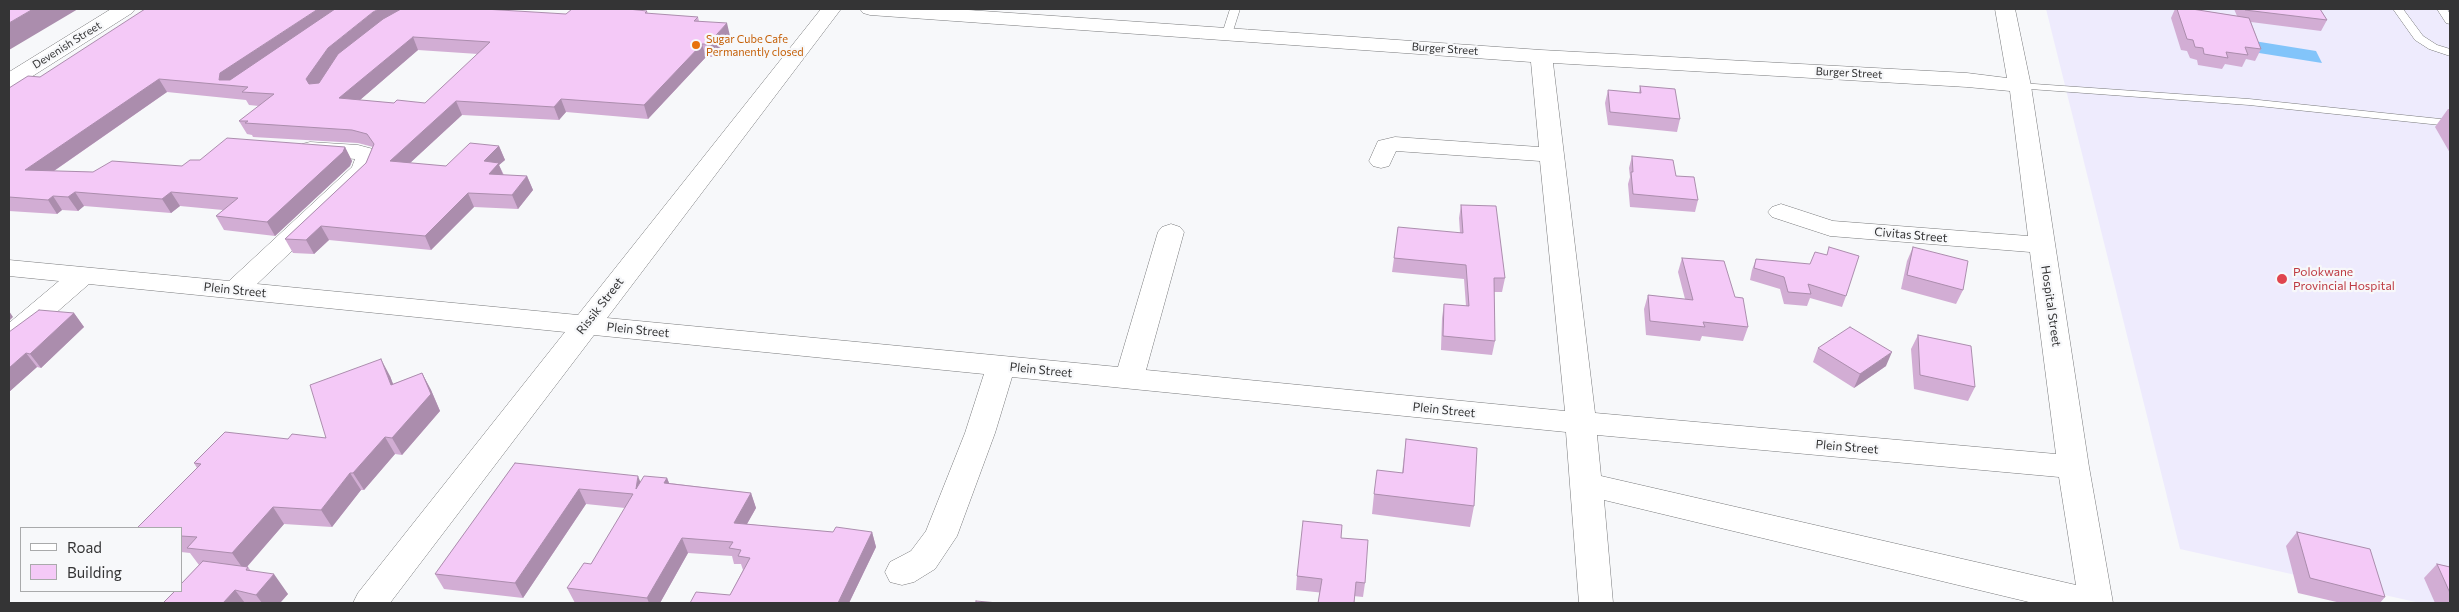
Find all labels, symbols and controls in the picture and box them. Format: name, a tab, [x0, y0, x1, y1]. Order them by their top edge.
street label: Devenish Street	[30, 19, 104, 71]
place label: Sugar Cube Cafe Permanently closed	[706, 32, 804, 58]
marker: Sugar Cube Cafe Permanently closed	[690, 39, 702, 51]
street label: Burger Street	[1411, 40, 1479, 58]
street label: Burger Street	[1815, 65, 1883, 81]
street label: Civitas Street	[1874, 225, 1948, 245]
street label: Hospital Street	[2038, 264, 2064, 348]
place label: Polokwane Provincial Hospital	[2293, 265, 2395, 293]
marker: Polokwane Provincial Hospital	[2275, 272, 2289, 286]
street label: Rissik Street	[573, 275, 627, 337]
street label: Plein Street	[203, 280, 267, 300]
street label: Plein Street	[606, 320, 670, 340]
street label: Plein Street	[1009, 360, 1073, 380]
street label: Plein Street	[1412, 400, 1476, 420]
street label: Plein Street	[1815, 437, 1879, 457]
legend	[20, 527, 182, 592]
text: Road	[67, 538, 102, 556]
text: Building	[67, 563, 122, 581]

